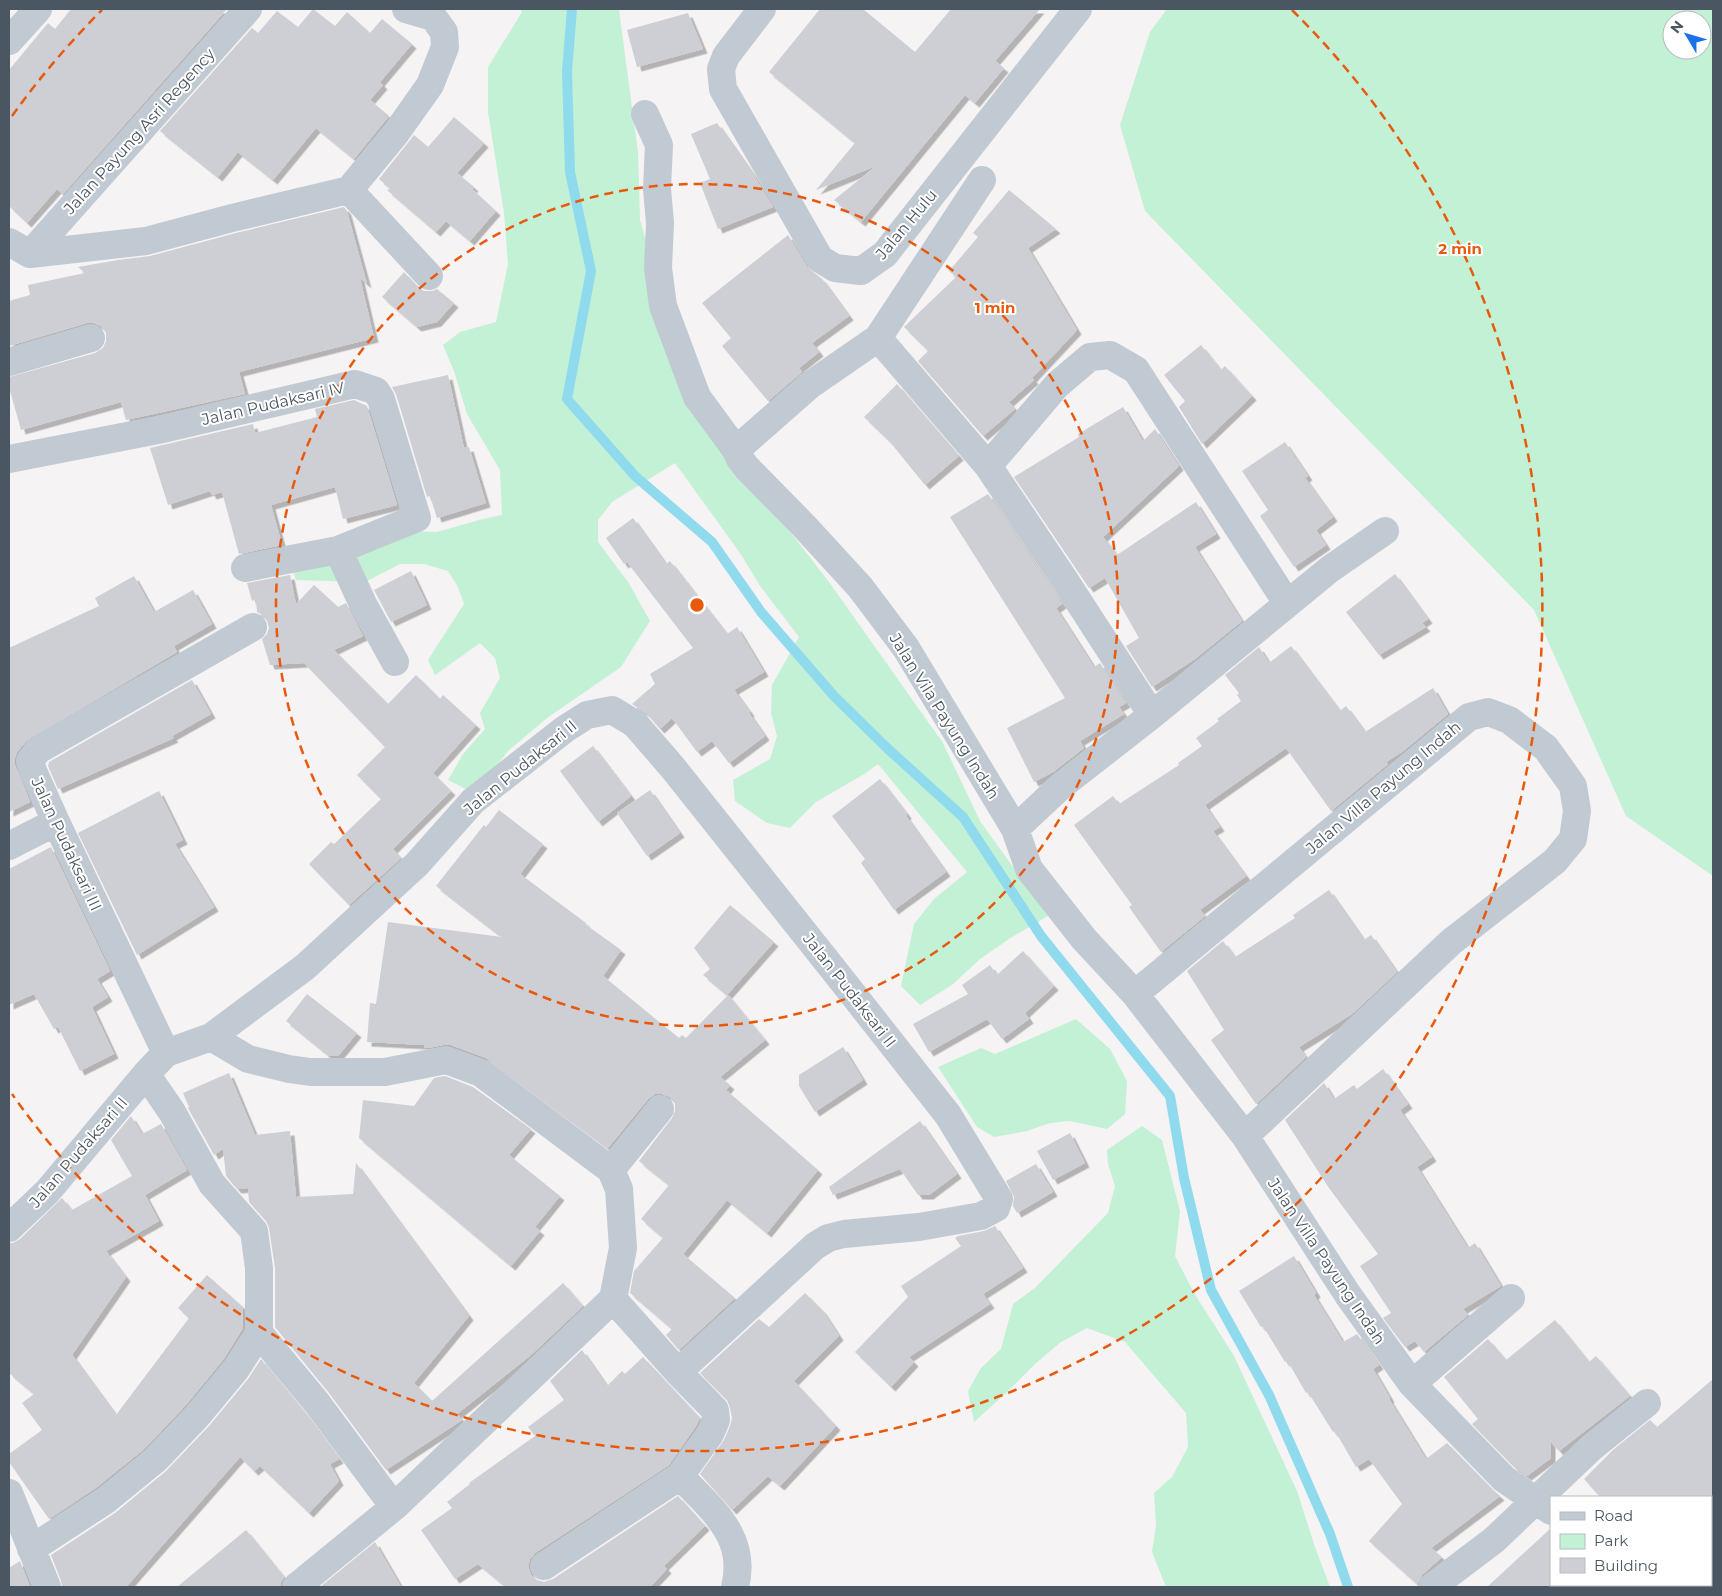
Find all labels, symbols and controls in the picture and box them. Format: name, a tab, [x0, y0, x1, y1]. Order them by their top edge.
north arrow	[1662, 10, 1712, 60]
text: N	[1666, 17, 1687, 37]
street label: Jalan Payung Asri Regency	[59, 44, 219, 219]
street label: Jalan Hulu	[871, 186, 941, 264]
text: 2 min	[1438, 239, 1482, 258]
text: 1 min	[975, 298, 1015, 317]
street label: Jalan Pudaksari IV	[199, 378, 347, 429]
centre of rings	[688, 596, 706, 614]
street label: Jalan Vila Payung Indah	[885, 629, 1003, 803]
street label: Jalan Pudaksari II	[459, 716, 581, 819]
street label: Jalan Villa Payung Indah	[1301, 717, 1465, 858]
street label: Jalan Pudaksari III	[27, 774, 106, 914]
street label: Jalan Pudaksari II	[798, 929, 900, 1051]
street label: Jalan Pudaksari II	[25, 1093, 131, 1212]
street label: Jalan Villa Payung Indah	[1263, 1174, 1389, 1348]
legend	[1550, 1496, 1712, 1586]
text: Road	[1594, 1506, 1633, 1525]
text: Park	[1594, 1531, 1628, 1550]
text: Building	[1594, 1556, 1658, 1575]

